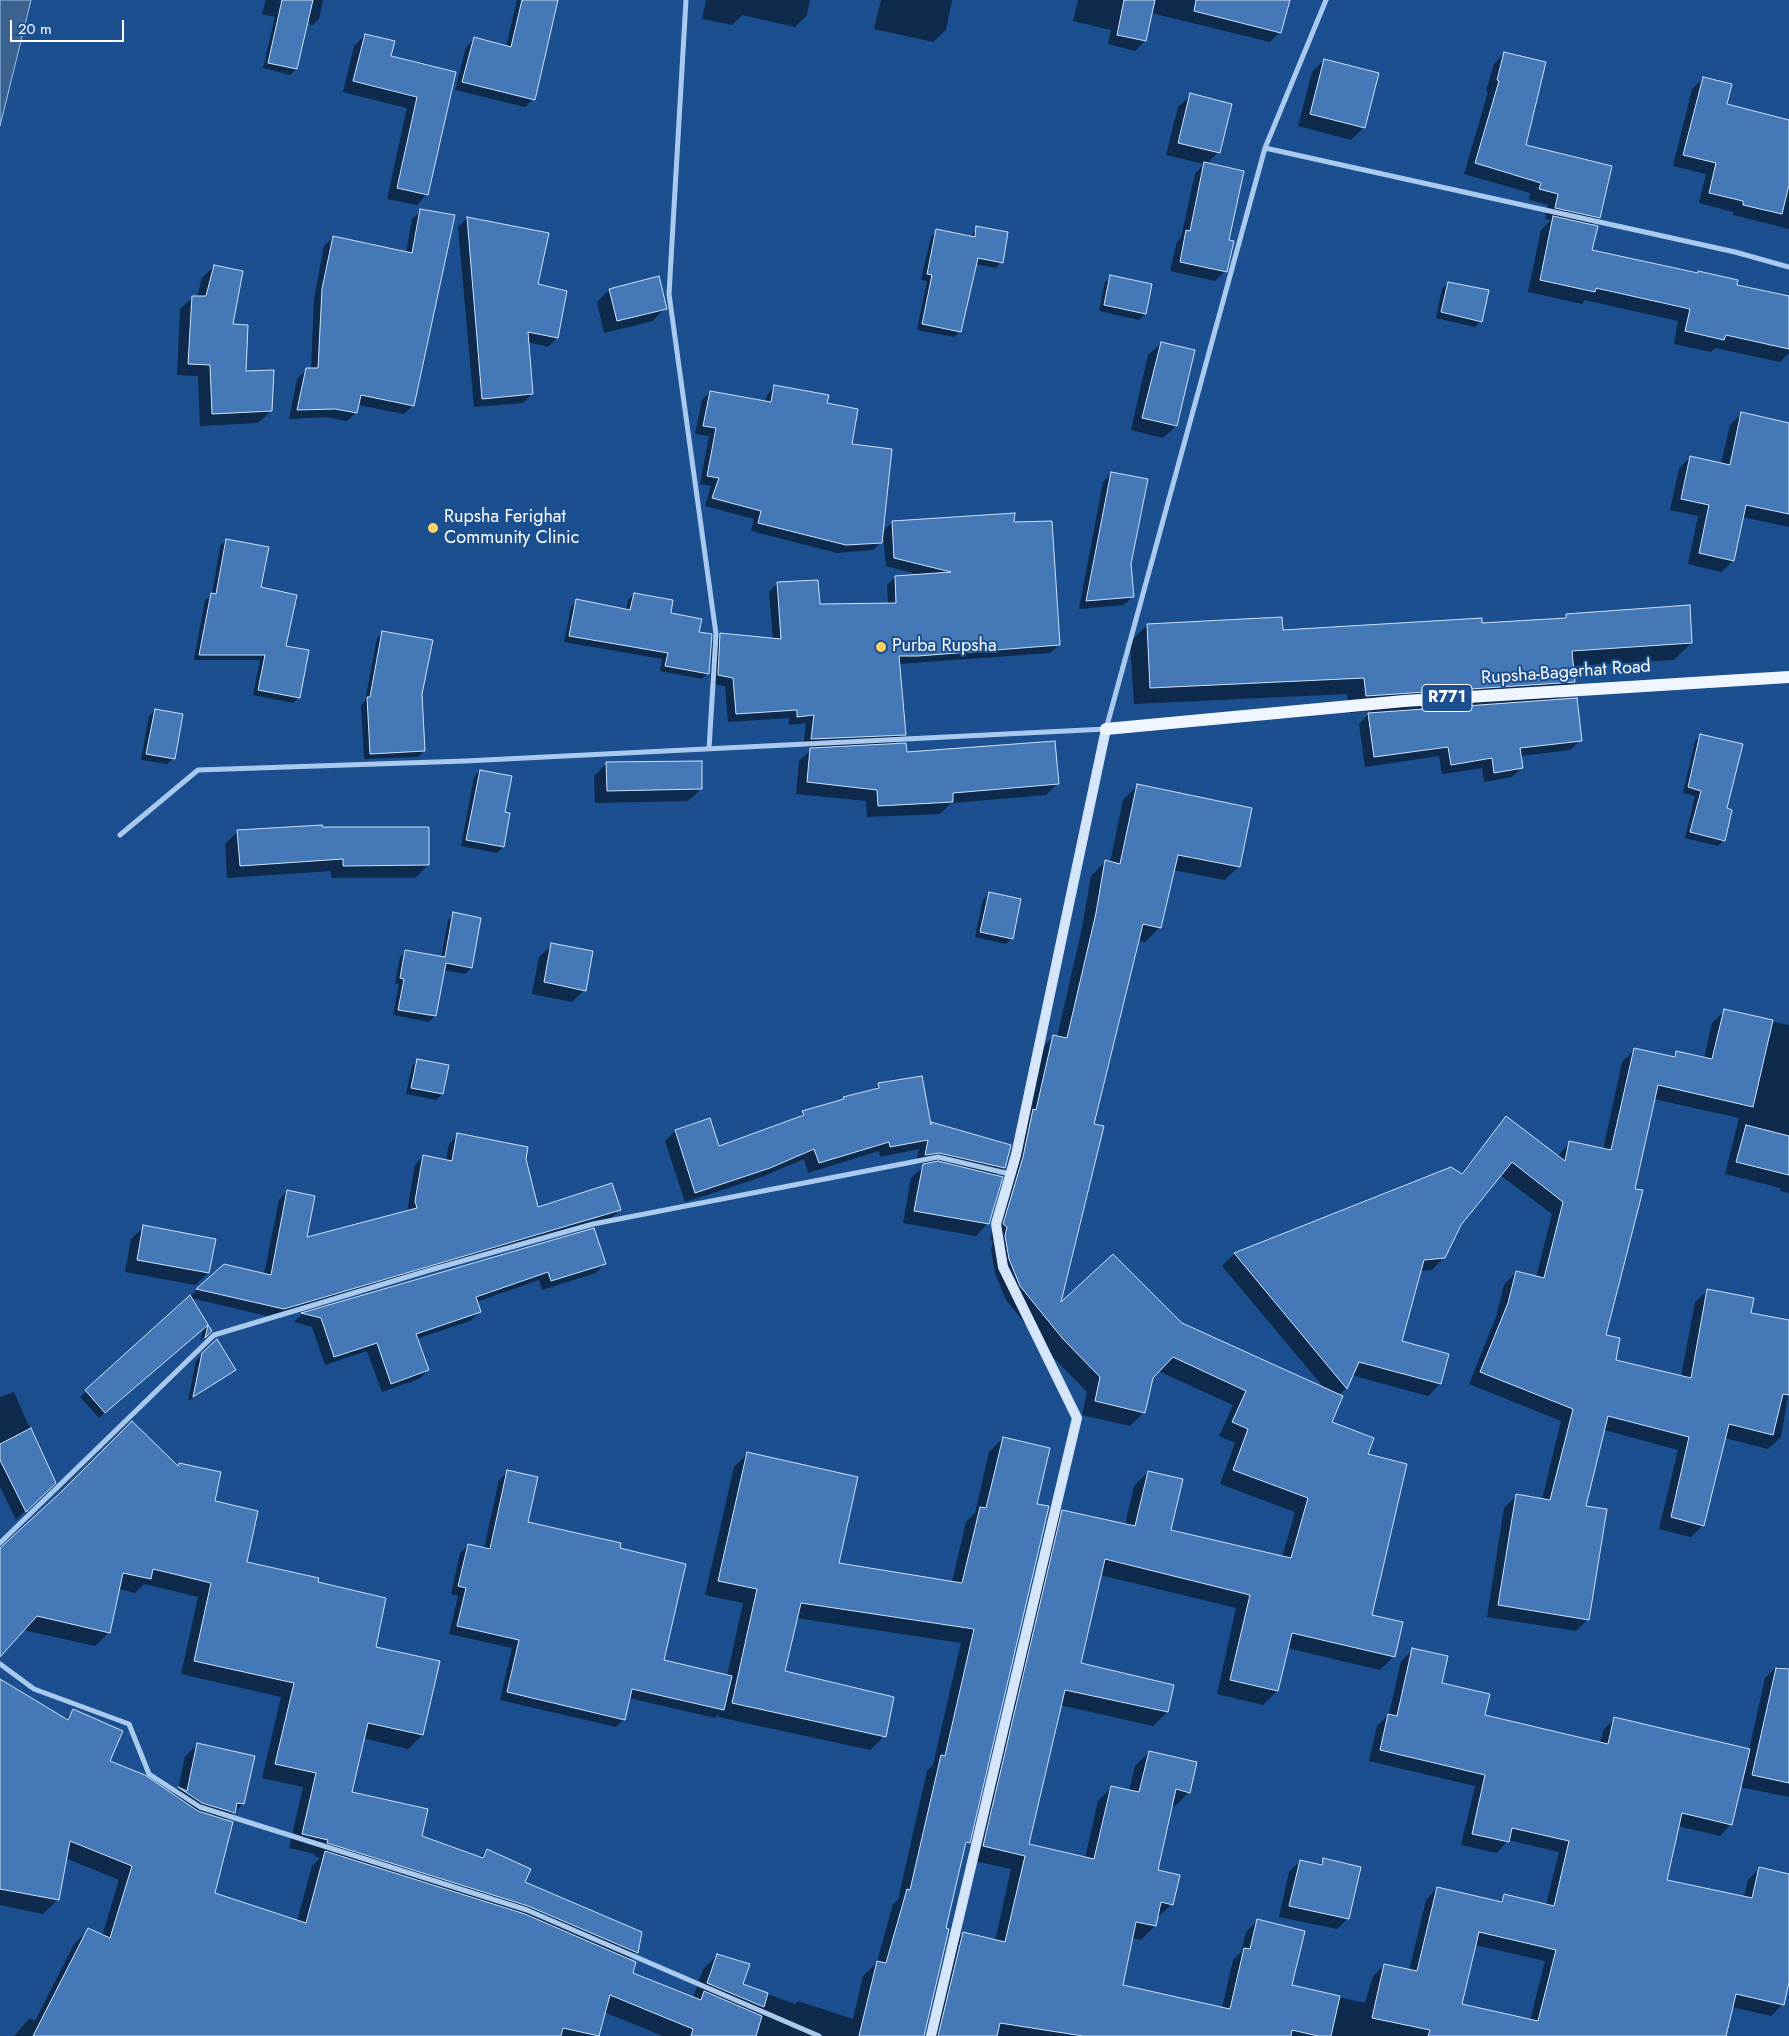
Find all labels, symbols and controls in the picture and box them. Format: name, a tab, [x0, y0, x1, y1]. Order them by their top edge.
scale bar	[12, 10, 126, 42]
text: 20 m	[18, 18, 52, 40]
place label: Rupsha Ferighat Community Clinic	[444, 507, 579, 550]
marker: Rupsha Ferighat Community Clinic	[426, 521, 440, 535]
place label: Purba Rupsha	[892, 636, 997, 658]
marker: Purba Rupsha	[874, 640, 888, 654]
street label: Rupsha-Bagerhat Road	[1480, 656, 1652, 690]
road number: R771	[1422, 684, 1472, 711]

